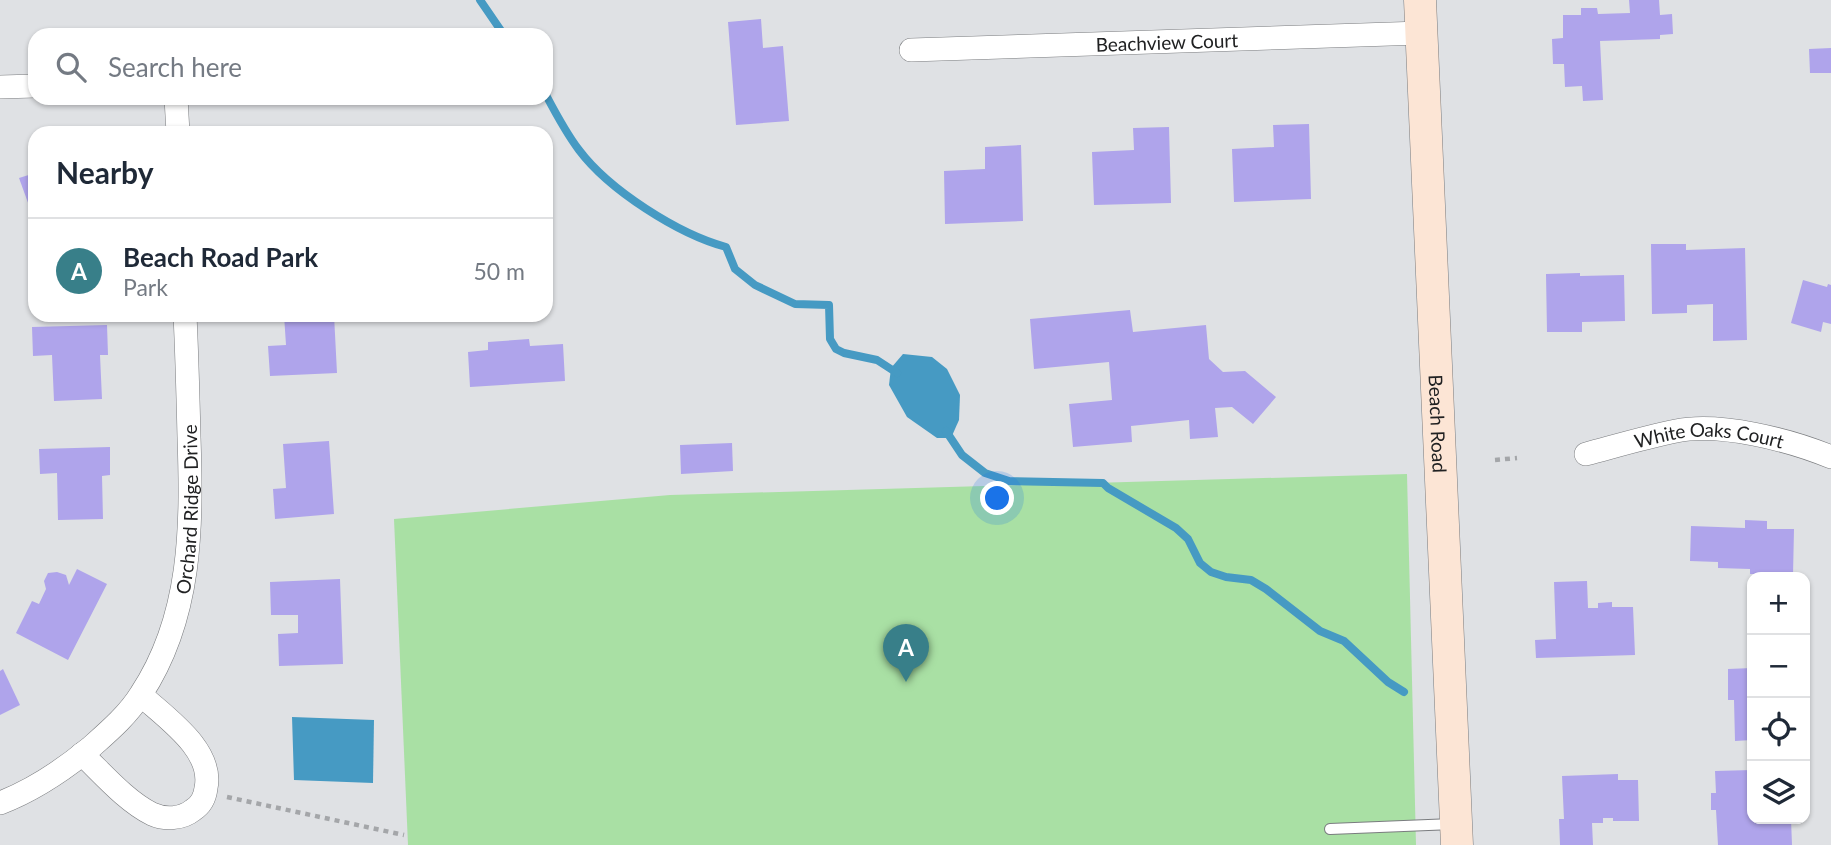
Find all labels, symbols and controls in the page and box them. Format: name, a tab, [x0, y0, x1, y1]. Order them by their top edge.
search box	[28, 28, 553, 105]
street label: Beachview Court	[1095, 28, 1239, 55]
icon: search	[52, 48, 90, 86]
text: Search here	[108, 51, 242, 83]
text: Nearby	[56, 154, 154, 190]
text: Beach Road Park	[123, 241, 318, 273]
text: A	[71, 257, 87, 285]
text: 50 m	[474, 257, 525, 285]
text: Park	[123, 273, 168, 301]
street label: Beach Road	[1425, 374, 1452, 473]
street label: White Oaks Court	[1632, 417, 1787, 452]
street label: Orchard Ridge Drive	[170, 424, 202, 596]
your location	[980, 481, 1014, 515]
map controls	[1747, 572, 1810, 824]
button: +	[1747, 572, 1810, 635]
pin: A	[883, 624, 929, 682]
button: −	[1747, 635, 1810, 698]
button: locate	[1747, 698, 1810, 761]
button: layers	[1747, 761, 1810, 824]

